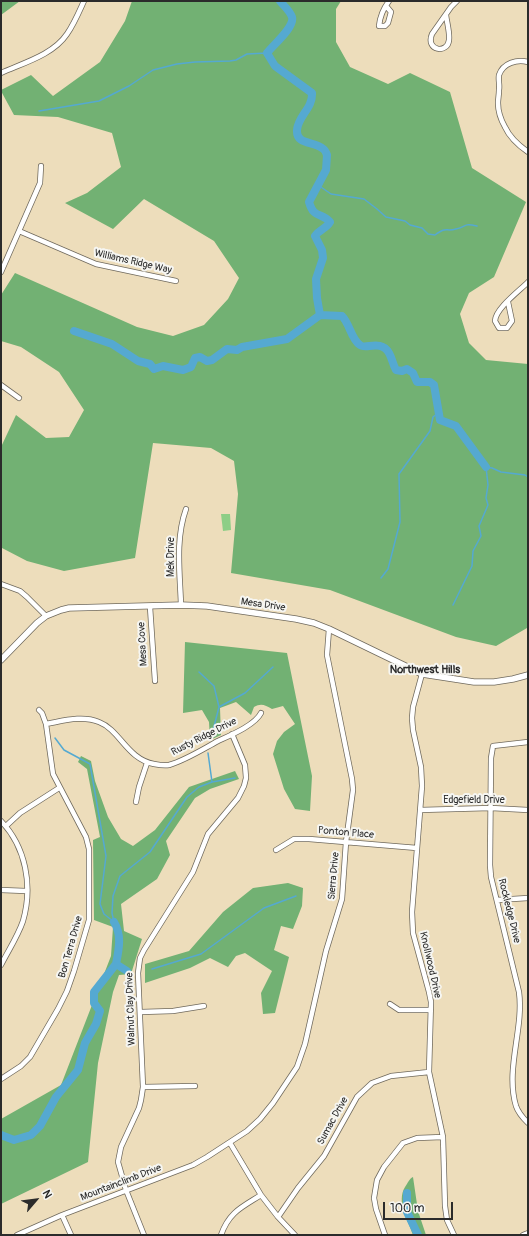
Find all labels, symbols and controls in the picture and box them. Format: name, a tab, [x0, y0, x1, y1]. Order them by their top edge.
street label: Williams Ridge Way	[93, 247, 173, 277]
street label: Mek Drive	[165, 537, 177, 577]
street label: Mesa Drive	[240, 596, 286, 614]
street label: Mesa Cove	[136, 622, 150, 666]
district label: Northwest Hills	[390, 663, 460, 677]
street label: Rusty Ridge Drive	[169, 715, 239, 759]
street label: Edgefield Drive	[443, 794, 505, 806]
street label: Ponton Place	[318, 825, 374, 841]
street label: Sierra Drive	[326, 852, 342, 900]
street label: Rockledge Drive	[495, 878, 523, 944]
street label: Bon Terra Drive	[56, 915, 86, 979]
street label: Knollwood Drive	[417, 931, 443, 999]
street label: Walnut Clay Drive	[124, 972, 138, 1046]
street label: Sumac Drive	[315, 1095, 351, 1147]
street label: Mountainclimb Drive	[79, 1162, 163, 1204]
north arrow	[16, 1180, 56, 1220]
text: N	[40, 1188, 55, 1200]
scale bar	[385, 1194, 455, 1220]
text: 100 m	[390, 1201, 424, 1216]

